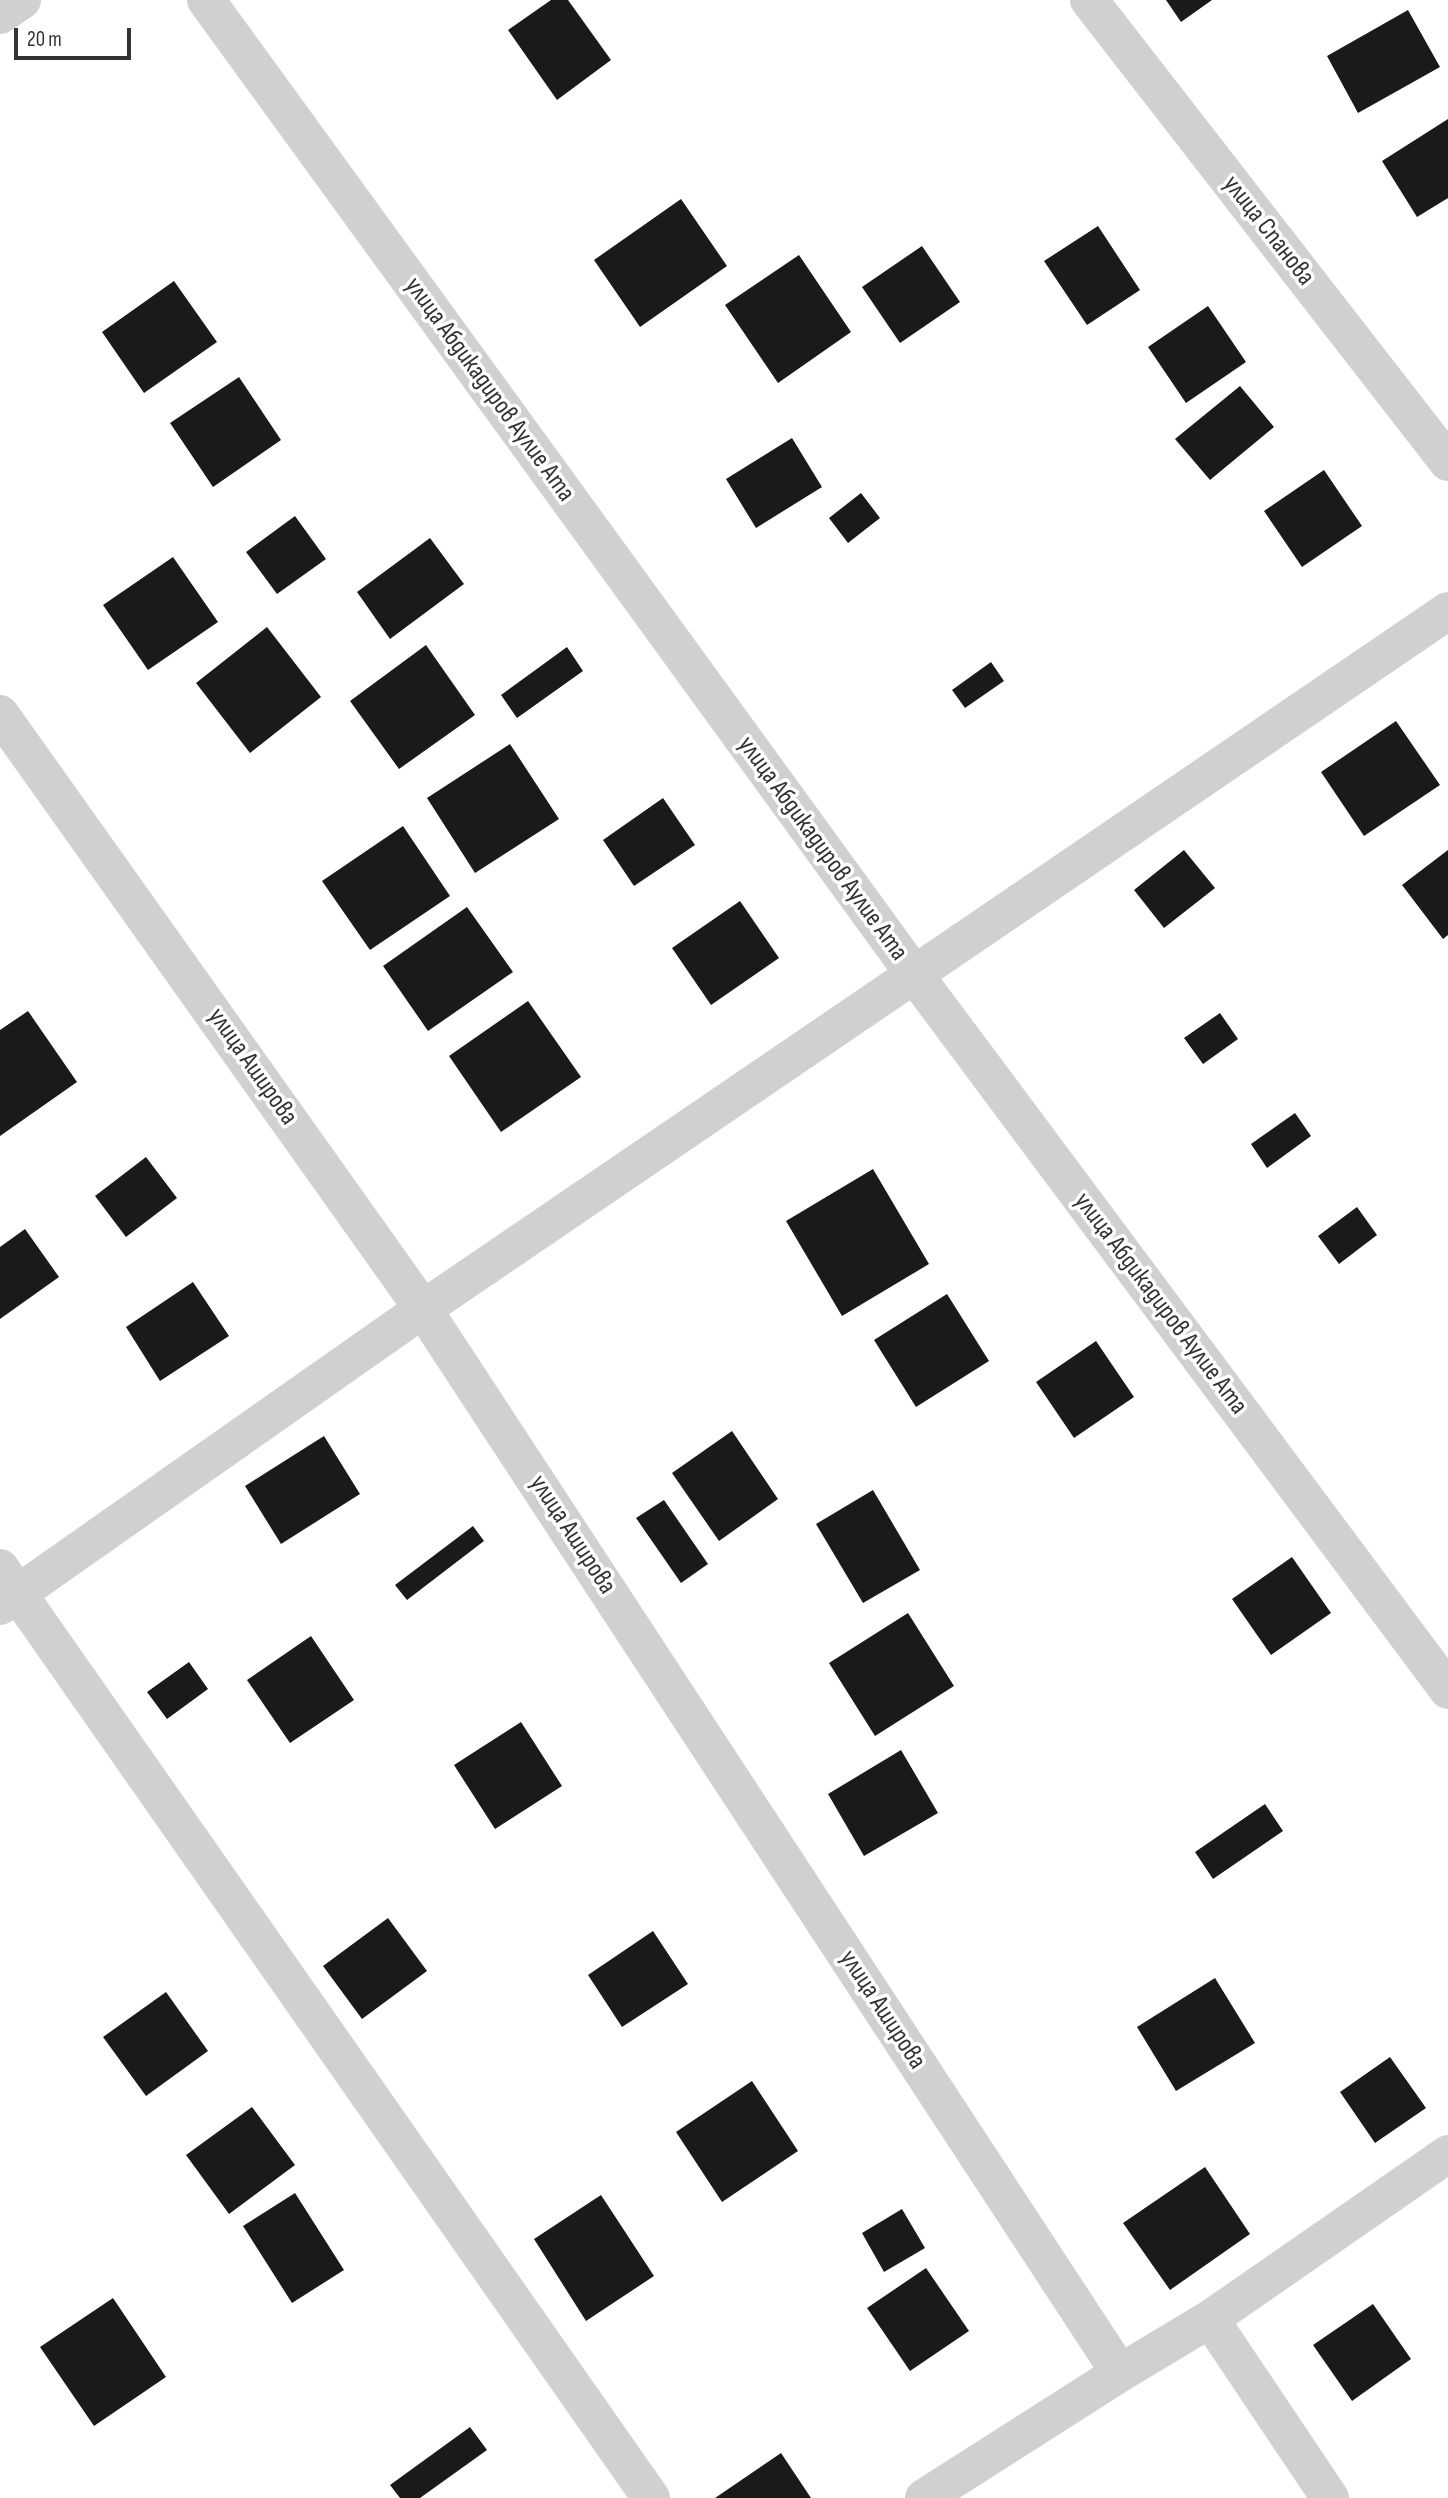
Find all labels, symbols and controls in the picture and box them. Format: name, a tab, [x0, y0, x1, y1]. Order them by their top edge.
scale bar	[18, 14, 135, 58]
text: 20 m	[27, 27, 62, 52]
street label: улица Спанова	[1215, 170, 1321, 292]
street label: улица Абдикадиров Аулие Ата	[397, 272, 581, 508]
street label: улица Абдикадиров Аулие Ата	[730, 731, 914, 967]
street label: улица Аширова	[200, 1002, 304, 1132]
street label: улица Абдикадиров Аулие Ата	[1066, 1187, 1254, 1421]
street label: улица Аширова	[522, 1470, 622, 1600]
street label: улица Аширова	[832, 1945, 932, 2075]

